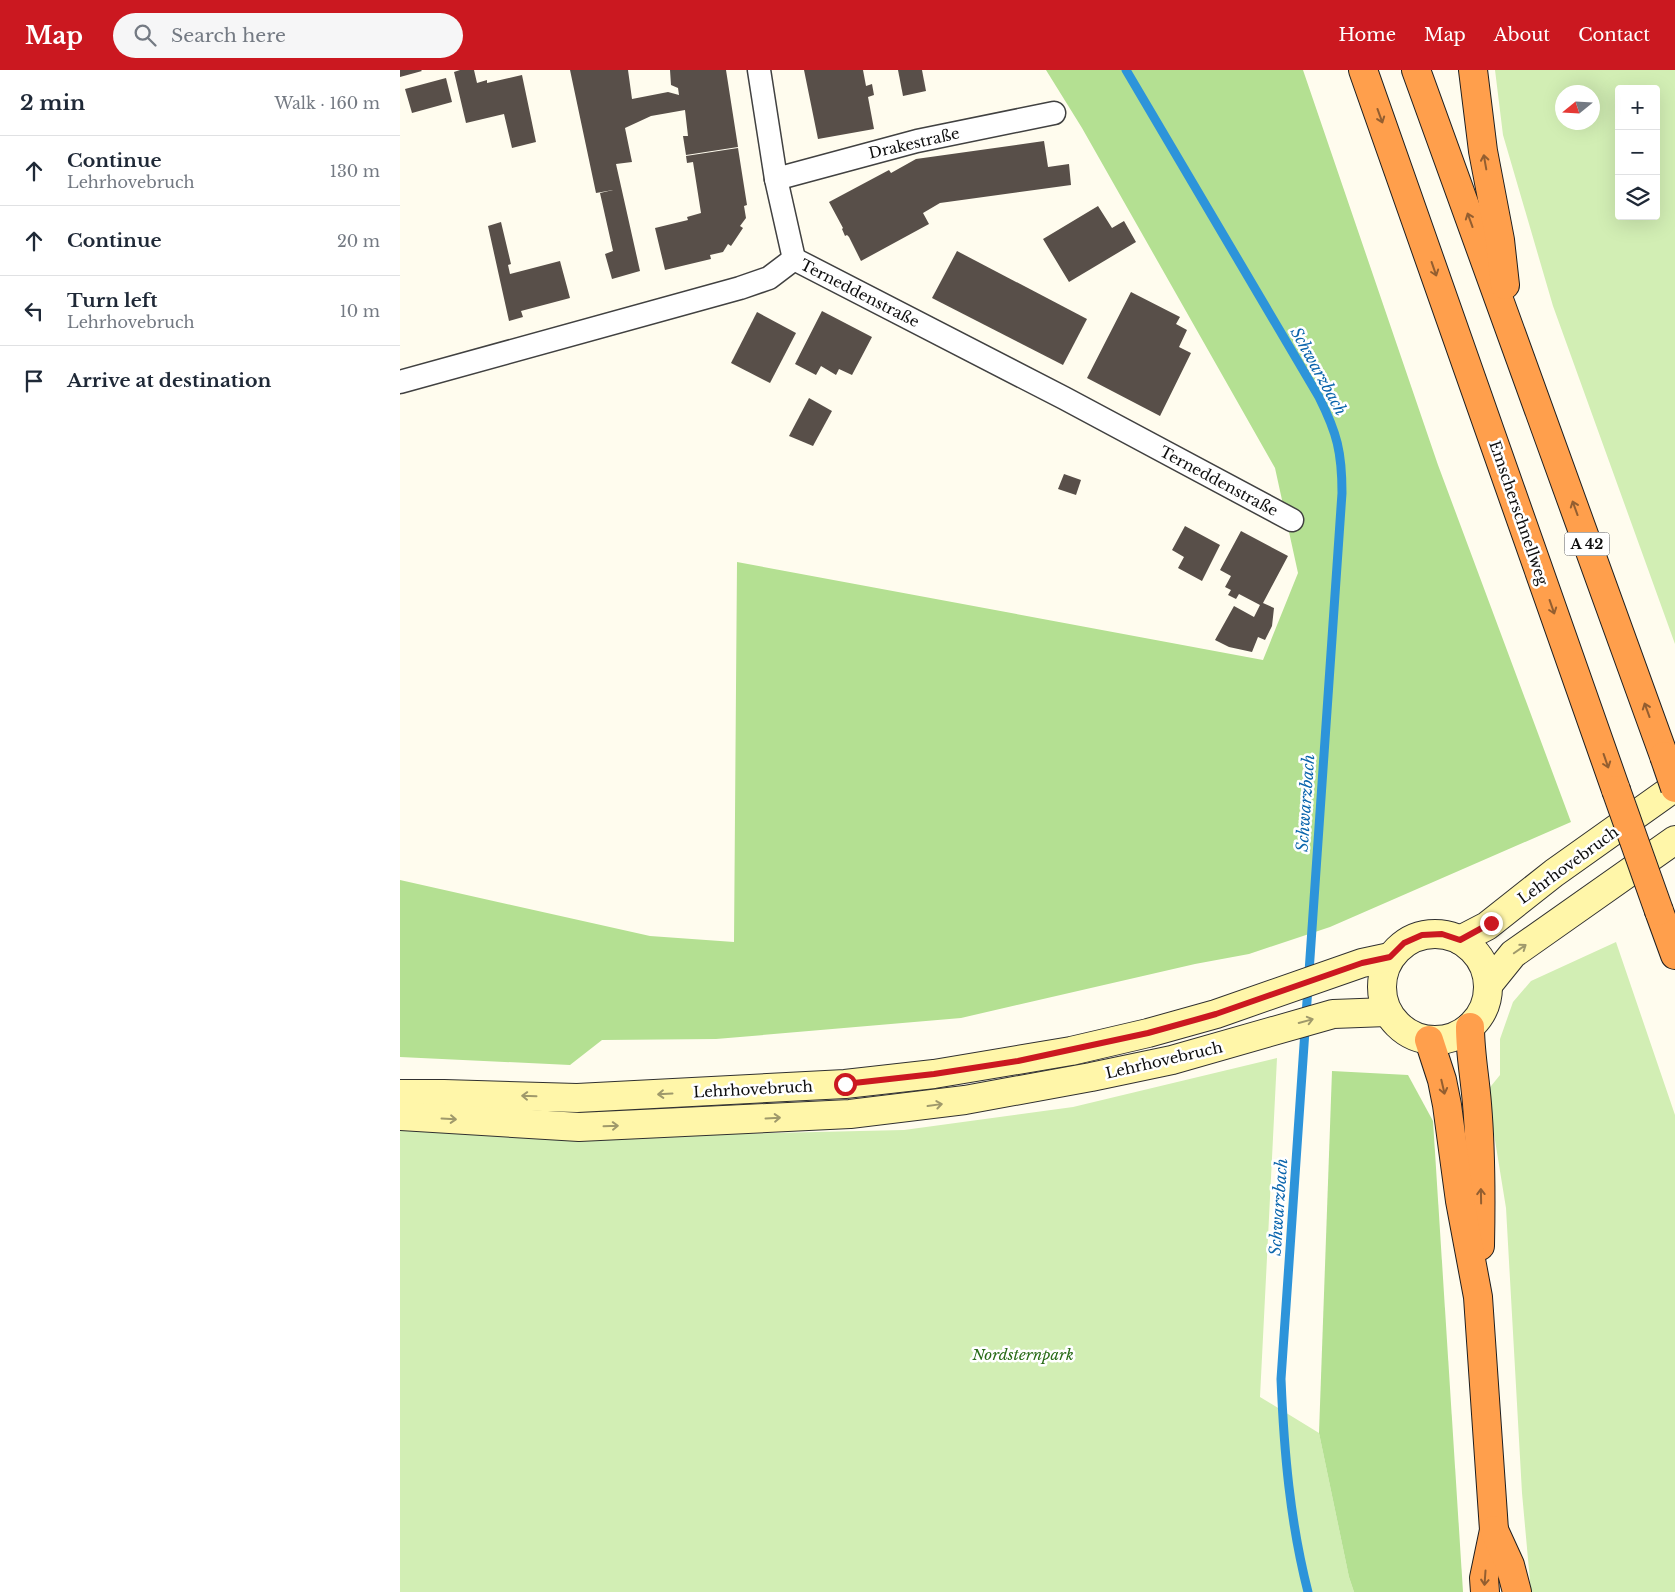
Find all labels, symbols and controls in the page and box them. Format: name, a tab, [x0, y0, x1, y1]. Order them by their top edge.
search box	[113, 13, 463, 58]
text: Map	[25, 21, 83, 50]
icon: search	[131, 21, 159, 49]
text: Search here	[171, 24, 286, 47]
text: Home	[1338, 24, 1396, 46]
text: Map	[1424, 24, 1466, 46]
text: About	[1494, 24, 1550, 46]
text: Contact	[1578, 24, 1650, 46]
north arrow	[1555, 85, 1600, 130]
map controls	[1615, 85, 1660, 220]
button: +	[1615, 85, 1660, 130]
text: 2 min	[20, 90, 85, 116]
text: Walk · 160 m	[275, 93, 380, 113]
one-way arrow	[1376, 108, 1385, 123]
street label: Drakestraße	[867, 123, 961, 163]
button: −	[1615, 130, 1660, 175]
text: Continue	[67, 149, 162, 172]
one-way arrow	[1480, 154, 1490, 170]
icon: ahead	[20, 157, 48, 185]
text: 130 m	[330, 161, 380, 181]
text: Lehrhovebruch	[67, 172, 195, 192]
button: layers	[1615, 175, 1660, 220]
one-way arrow	[1465, 213, 1474, 228]
icon: ahead	[20, 227, 48, 255]
text: Continue	[67, 229, 162, 252]
text: 20 m	[337, 231, 380, 251]
street label: Terneddenstraße	[797, 255, 923, 331]
one-way arrow	[1430, 261, 1439, 276]
text: Turn left	[67, 289, 158, 312]
icon: left	[20, 297, 48, 325]
text: 10 m	[340, 301, 380, 321]
text: Lehrhovebruch	[67, 312, 195, 332]
water label: Schwarzbach	[1287, 323, 1351, 419]
icon: arrive	[20, 367, 48, 395]
text: Arrive at destination	[67, 369, 271, 392]
street label: Emscherschnellweg	[1485, 438, 1553, 589]
street label: Terneddenstraße	[1157, 442, 1281, 520]
one-way arrow	[1570, 501, 1579, 516]
road number: A 42	[1564, 532, 1610, 556]
one-way arrow	[1548, 599, 1557, 615]
one-way arrow	[1642, 703, 1652, 719]
one-way arrow	[1602, 752, 1611, 768]
water label: Schwarzbach	[1292, 754, 1318, 852]
street label: Lehrhovebruch	[1514, 822, 1622, 908]
route end	[1480, 912, 1503, 935]
one-way arrow	[1513, 944, 1527, 954]
one-way arrow	[1297, 1016, 1313, 1026]
street label: Lehrhovebruch	[1104, 1037, 1224, 1083]
route start	[834, 1073, 857, 1096]
street label: Lehrhovebruch	[693, 1076, 813, 1102]
one-way arrow	[1439, 1078, 1448, 1094]
one-way arrow	[658, 1089, 674, 1098]
one-way arrow	[521, 1092, 537, 1101]
one-way arrow	[927, 1099, 943, 1109]
one-way arrow	[440, 1114, 456, 1123]
one-way arrow	[765, 1114, 781, 1123]
one-way arrow	[603, 1121, 619, 1130]
water label: Schwarzbach	[1265, 1158, 1291, 1256]
one-way arrow	[1476, 1188, 1486, 1204]
park label: Nordsternpark	[971, 1345, 1074, 1364]
one-way arrow	[1481, 1570, 1490, 1586]

